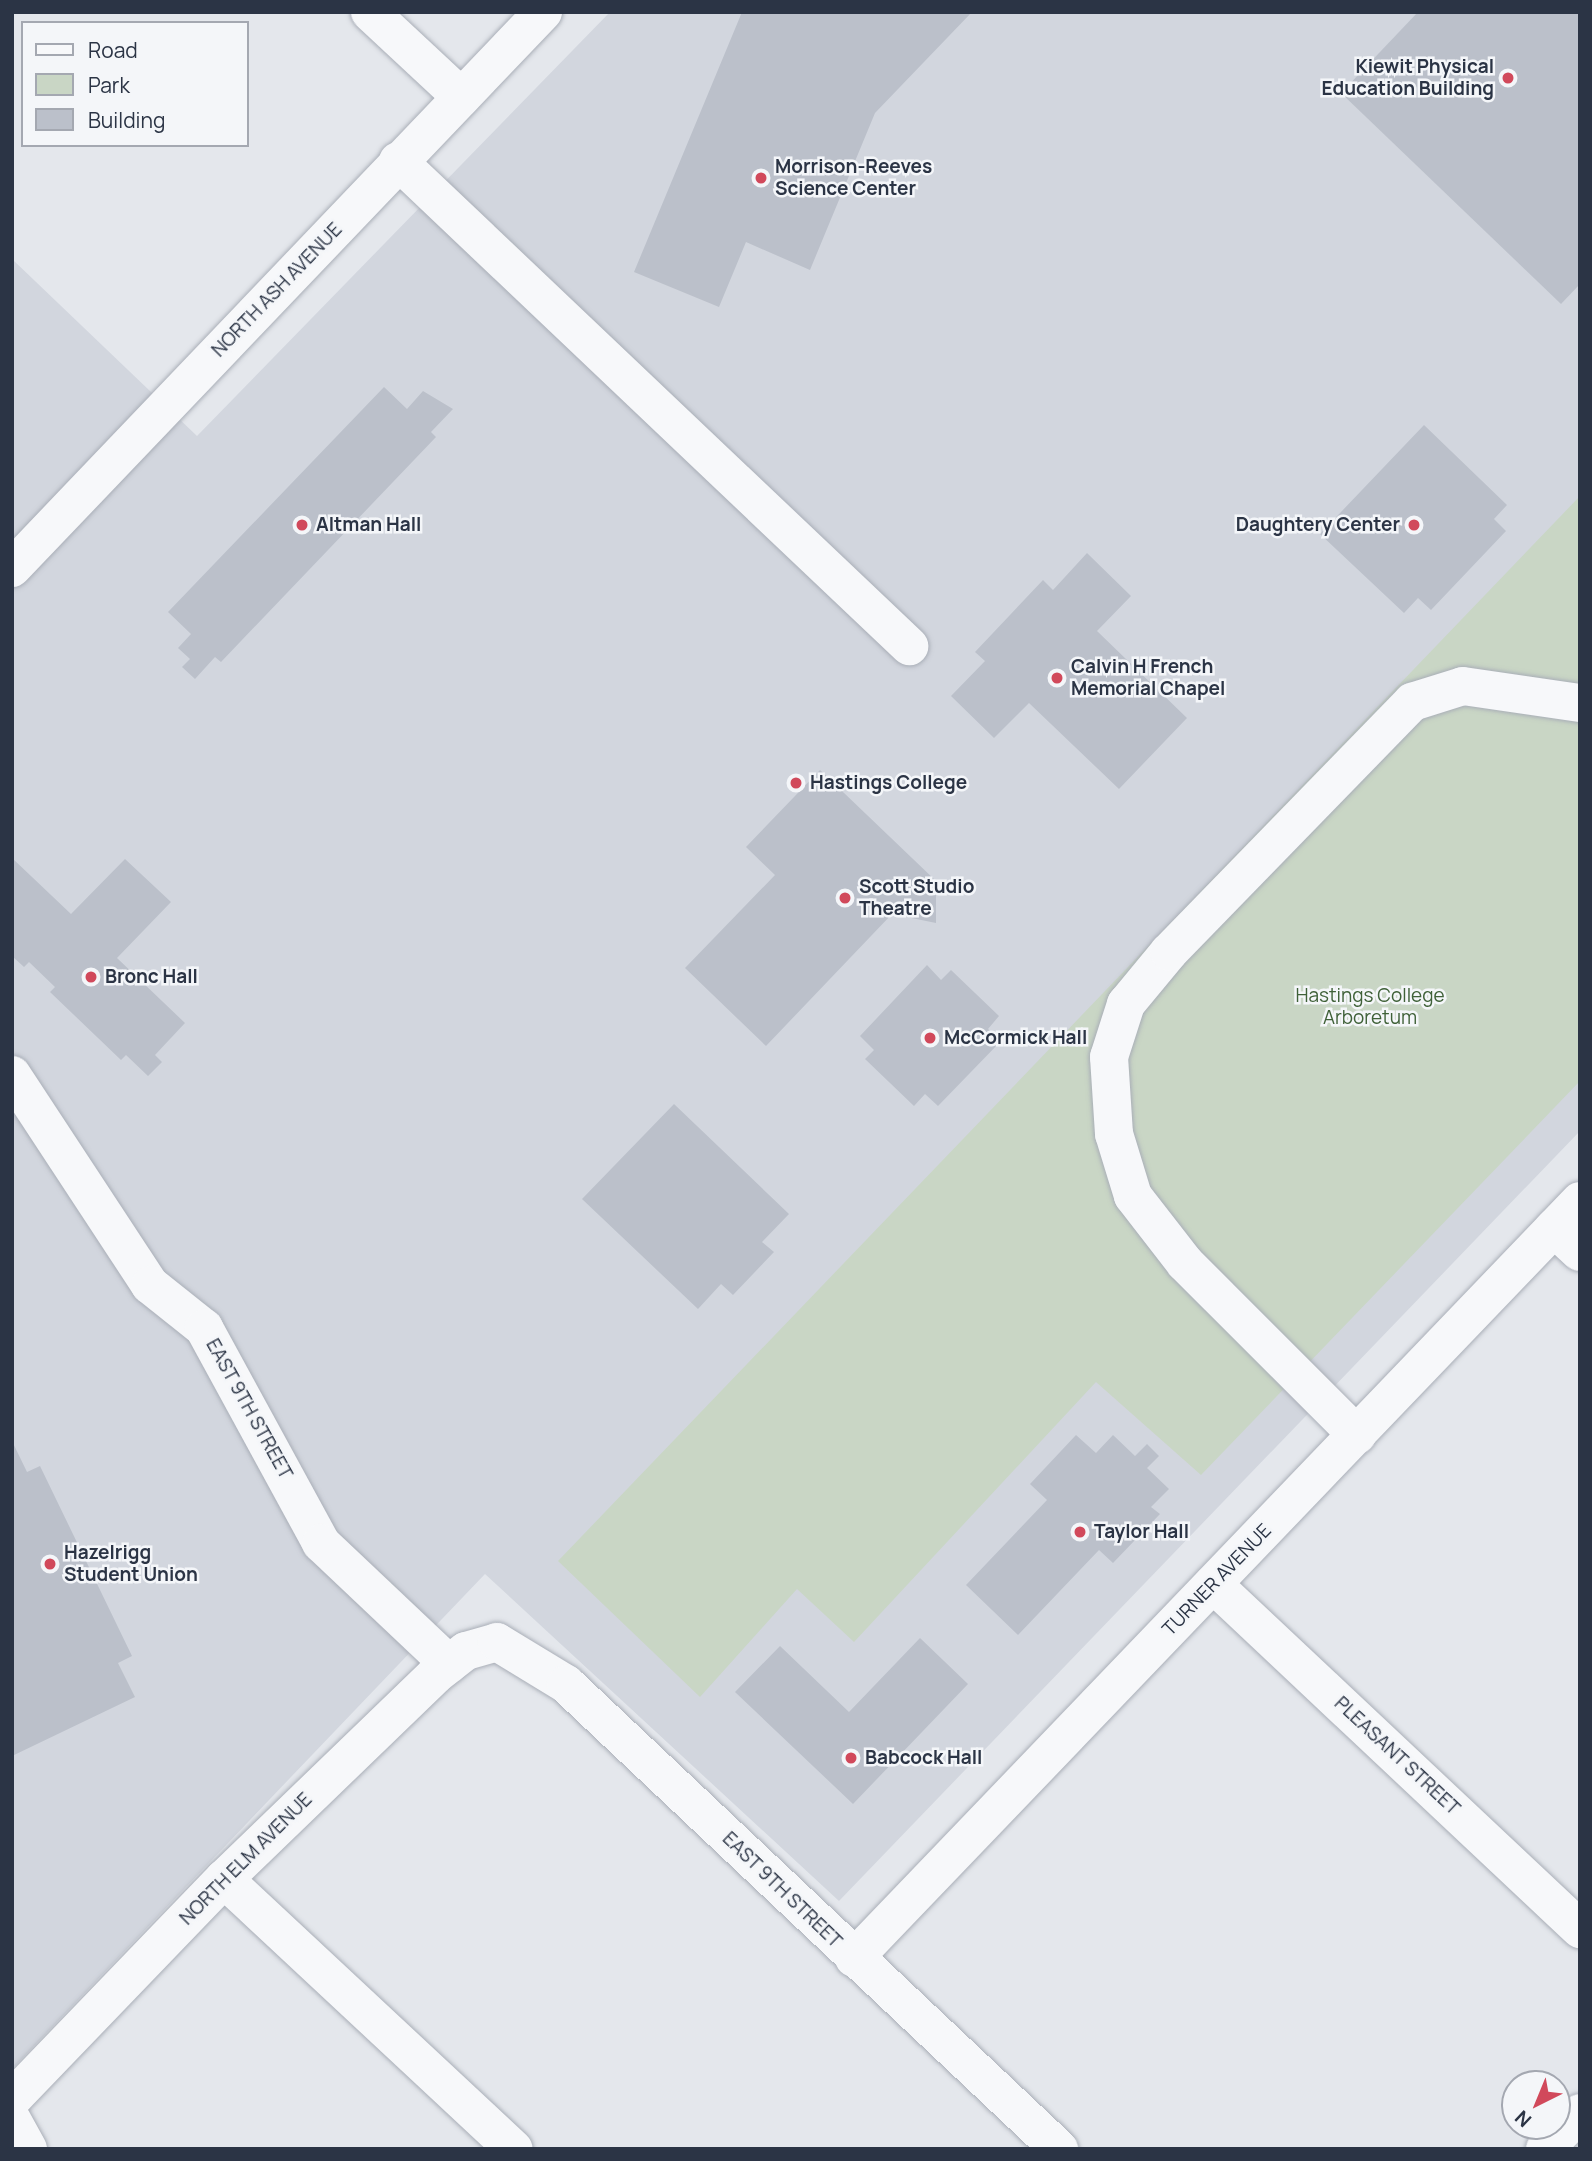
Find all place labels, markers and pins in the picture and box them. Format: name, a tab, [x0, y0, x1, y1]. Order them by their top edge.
place label: Kiewit Physical Education Building	[1321, 56, 1494, 100]
marker: Kiewit Physical Education Building	[1500, 70, 1516, 86]
place label: Morrison-Reeves Science Center	[775, 156, 932, 200]
marker: Morrison-Reeves Science Center	[753, 170, 769, 186]
place label: Altman Hall	[316, 514, 421, 536]
place label: Daughtery Center	[1236, 514, 1400, 536]
marker: Altman Hall	[294, 517, 310, 533]
marker: Daughtery Center	[1406, 517, 1422, 533]
place label: Calvin H French Memorial Chapel	[1071, 656, 1225, 700]
marker: Calvin H French Memorial Chapel	[1049, 670, 1065, 686]
place label: Hastings College	[810, 772, 967, 794]
marker: Hastings College	[788, 775, 804, 791]
place label: Scott Studio Theatre	[859, 876, 974, 920]
marker: Scott Studio Theatre	[837, 890, 853, 906]
place label: Bronc Hall	[105, 966, 198, 988]
marker: Bronc Hall	[83, 969, 99, 985]
place label: McCormick Hall	[944, 1027, 1087, 1049]
marker: McCormick Hall	[922, 1030, 938, 1046]
place label: Taylor Hall	[1094, 1521, 1189, 1543]
marker: Taylor Hall	[1072, 1524, 1088, 1540]
place label: Hazelrigg Student Union	[64, 1542, 198, 1586]
marker: Hazelrigg Student Union	[42, 1556, 58, 1572]
place label: Babcock Hall	[865, 1747, 982, 1769]
marker: Babcock Hall	[843, 1750, 859, 1766]

